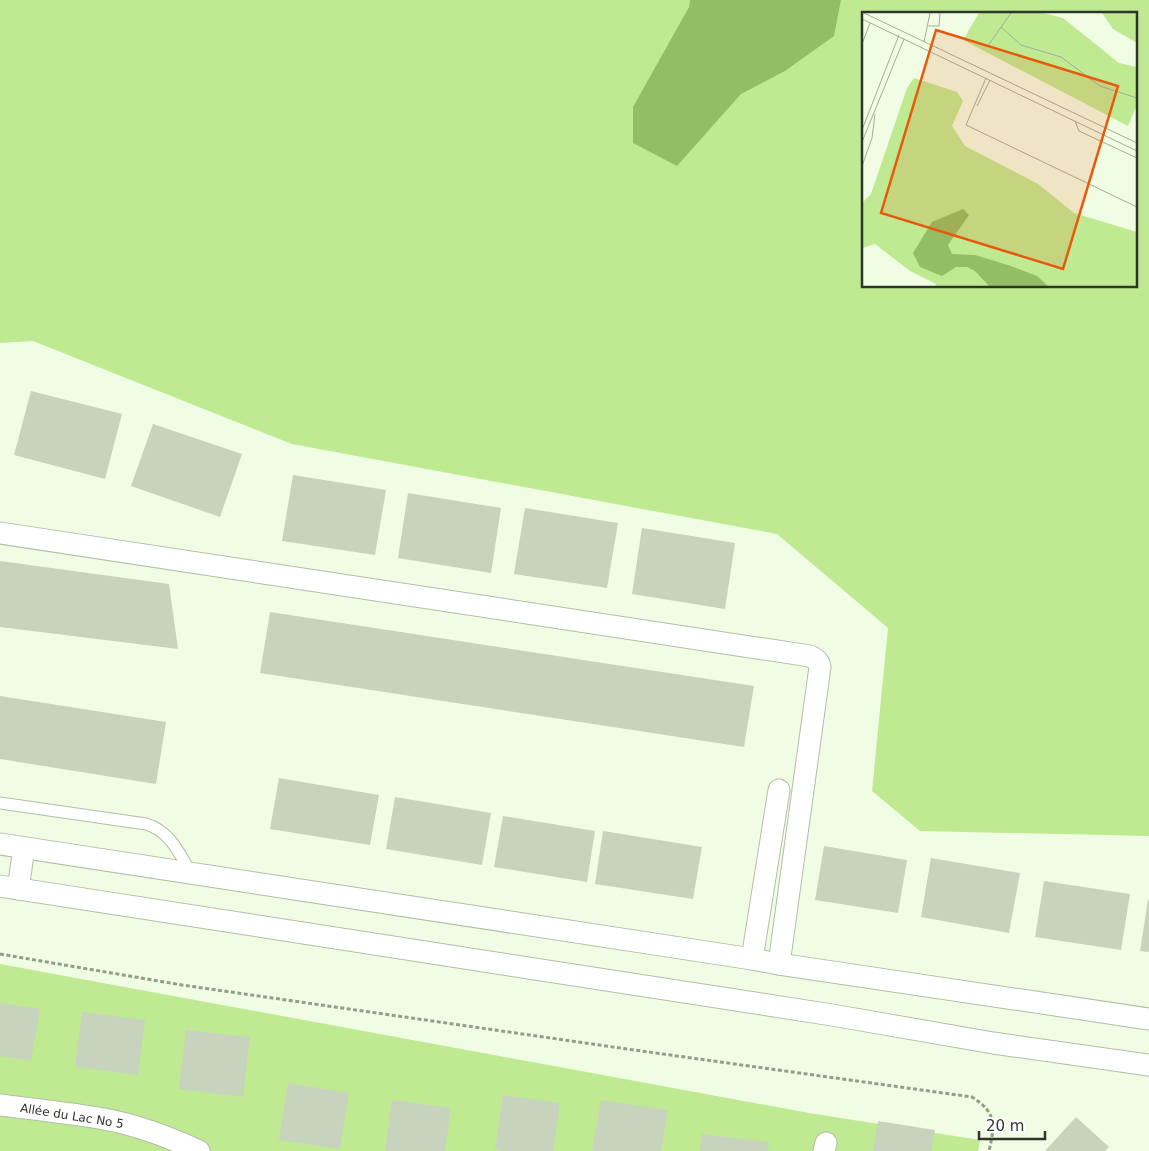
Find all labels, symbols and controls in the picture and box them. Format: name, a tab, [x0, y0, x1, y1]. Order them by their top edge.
inset map	[862, 12, 1136, 288]
street label: Allée du Lac No 5	[19, 1101, 125, 1131]
scale bar	[979, 1108, 1045, 1140]
text: 20 m	[986, 1117, 1024, 1135]

